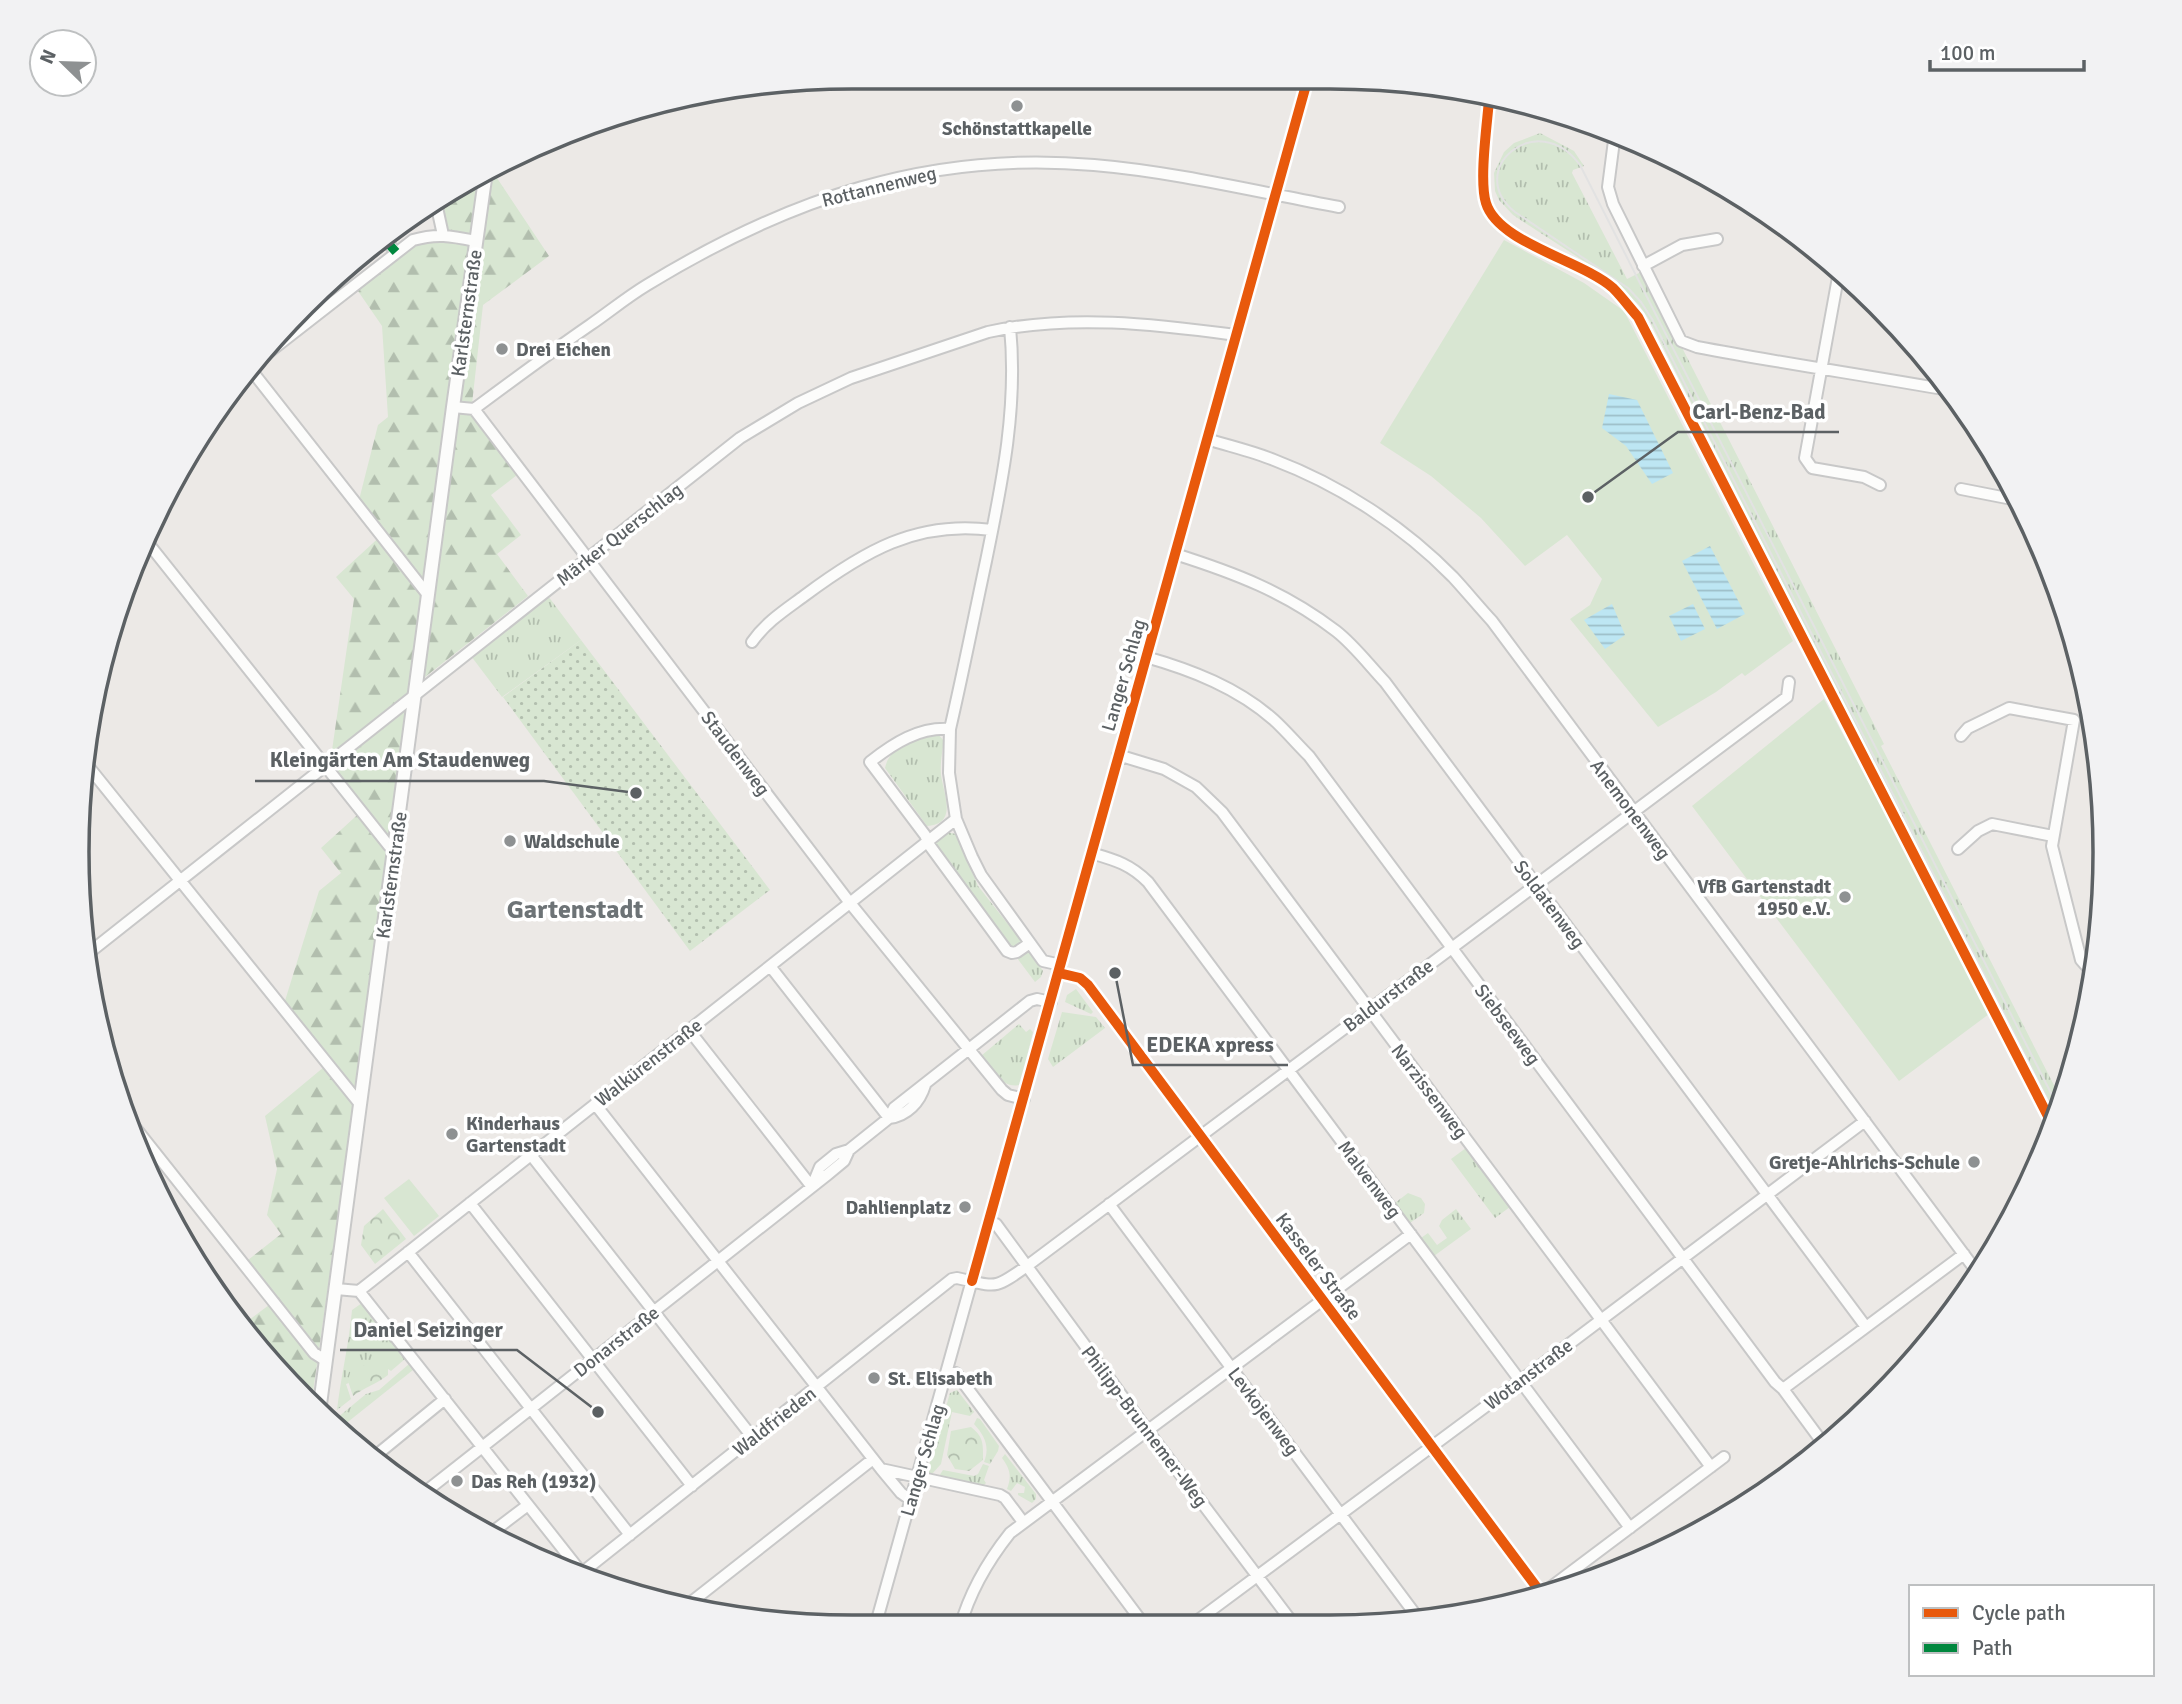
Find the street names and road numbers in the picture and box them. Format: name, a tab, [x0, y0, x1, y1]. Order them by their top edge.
street label: Rottannenweg	[820, 161, 939, 213]
street label: Karlsternstraße	[446, 248, 488, 378]
street label: Märker Querschlag	[552, 478, 688, 592]
street label: Langer Schlag	[1097, 616, 1151, 734]
street label: Staudenweg	[696, 706, 775, 801]
street label: Anemonenweg	[1585, 755, 1676, 865]
street label: Karlsternstraße	[371, 810, 413, 940]
street label: Soldatenweg	[1508, 856, 1590, 954]
street label: Baldurstraße	[1339, 954, 1439, 1038]
street label: Siebseeweg	[1469, 979, 1545, 1070]
street label: Walkürenstraße	[590, 1013, 707, 1112]
street label: Narzissenweg	[1386, 1039, 1473, 1144]
street label: Malvenweg	[1332, 1136, 1406, 1223]
street label: Kasseler Straße	[1270, 1208, 1366, 1325]
street label: Donarstraße	[569, 1301, 664, 1383]
street label: Wotanstraße	[1480, 1334, 1578, 1416]
street label: Philipp-Brunnemer-Weg	[1076, 1341, 1213, 1512]
street label: Levkojenweg	[1222, 1363, 1304, 1460]
street label: Waldfrieden	[728, 1382, 821, 1462]
street label: Langer Schlag	[896, 1401, 950, 1519]

